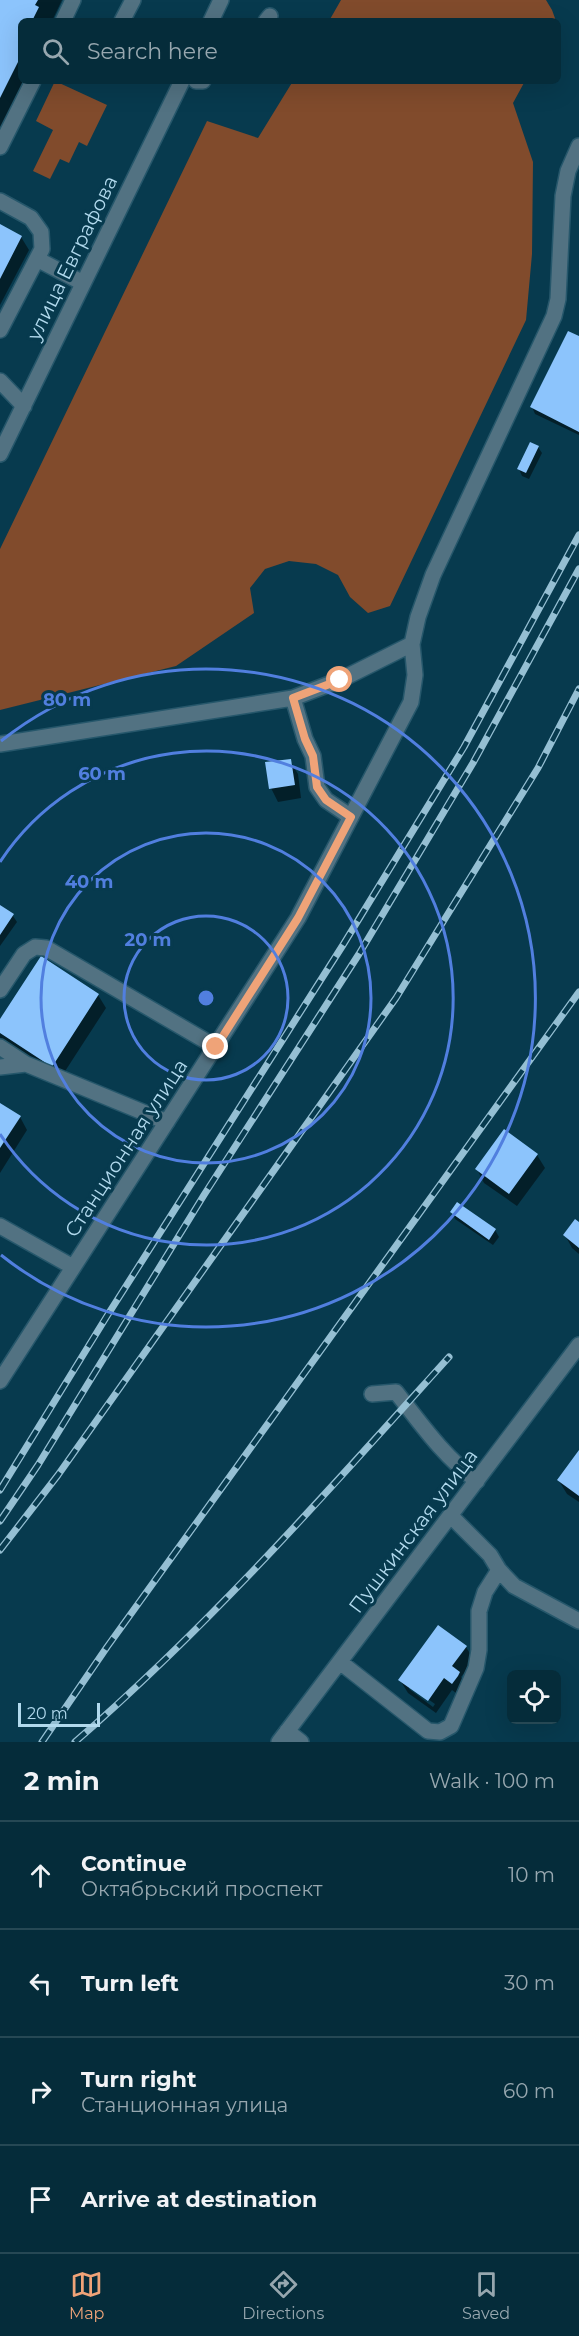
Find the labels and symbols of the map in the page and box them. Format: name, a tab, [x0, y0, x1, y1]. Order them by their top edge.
street label: улица Евграфова	[21, 172, 122, 345]
route start	[326, 666, 352, 692]
text: 80 m	[43, 689, 91, 711]
text: 60 m	[78, 763, 126, 785]
text: 40 m	[65, 871, 113, 893]
text: 20 m	[125, 929, 171, 951]
centre of rings	[196, 988, 216, 1008]
route end	[202, 1033, 228, 1059]
street label: Станционная улица	[59, 1055, 193, 1241]
street label: Пушкинская улица	[343, 1444, 483, 1618]
scale bar	[18, 1700, 100, 1728]

